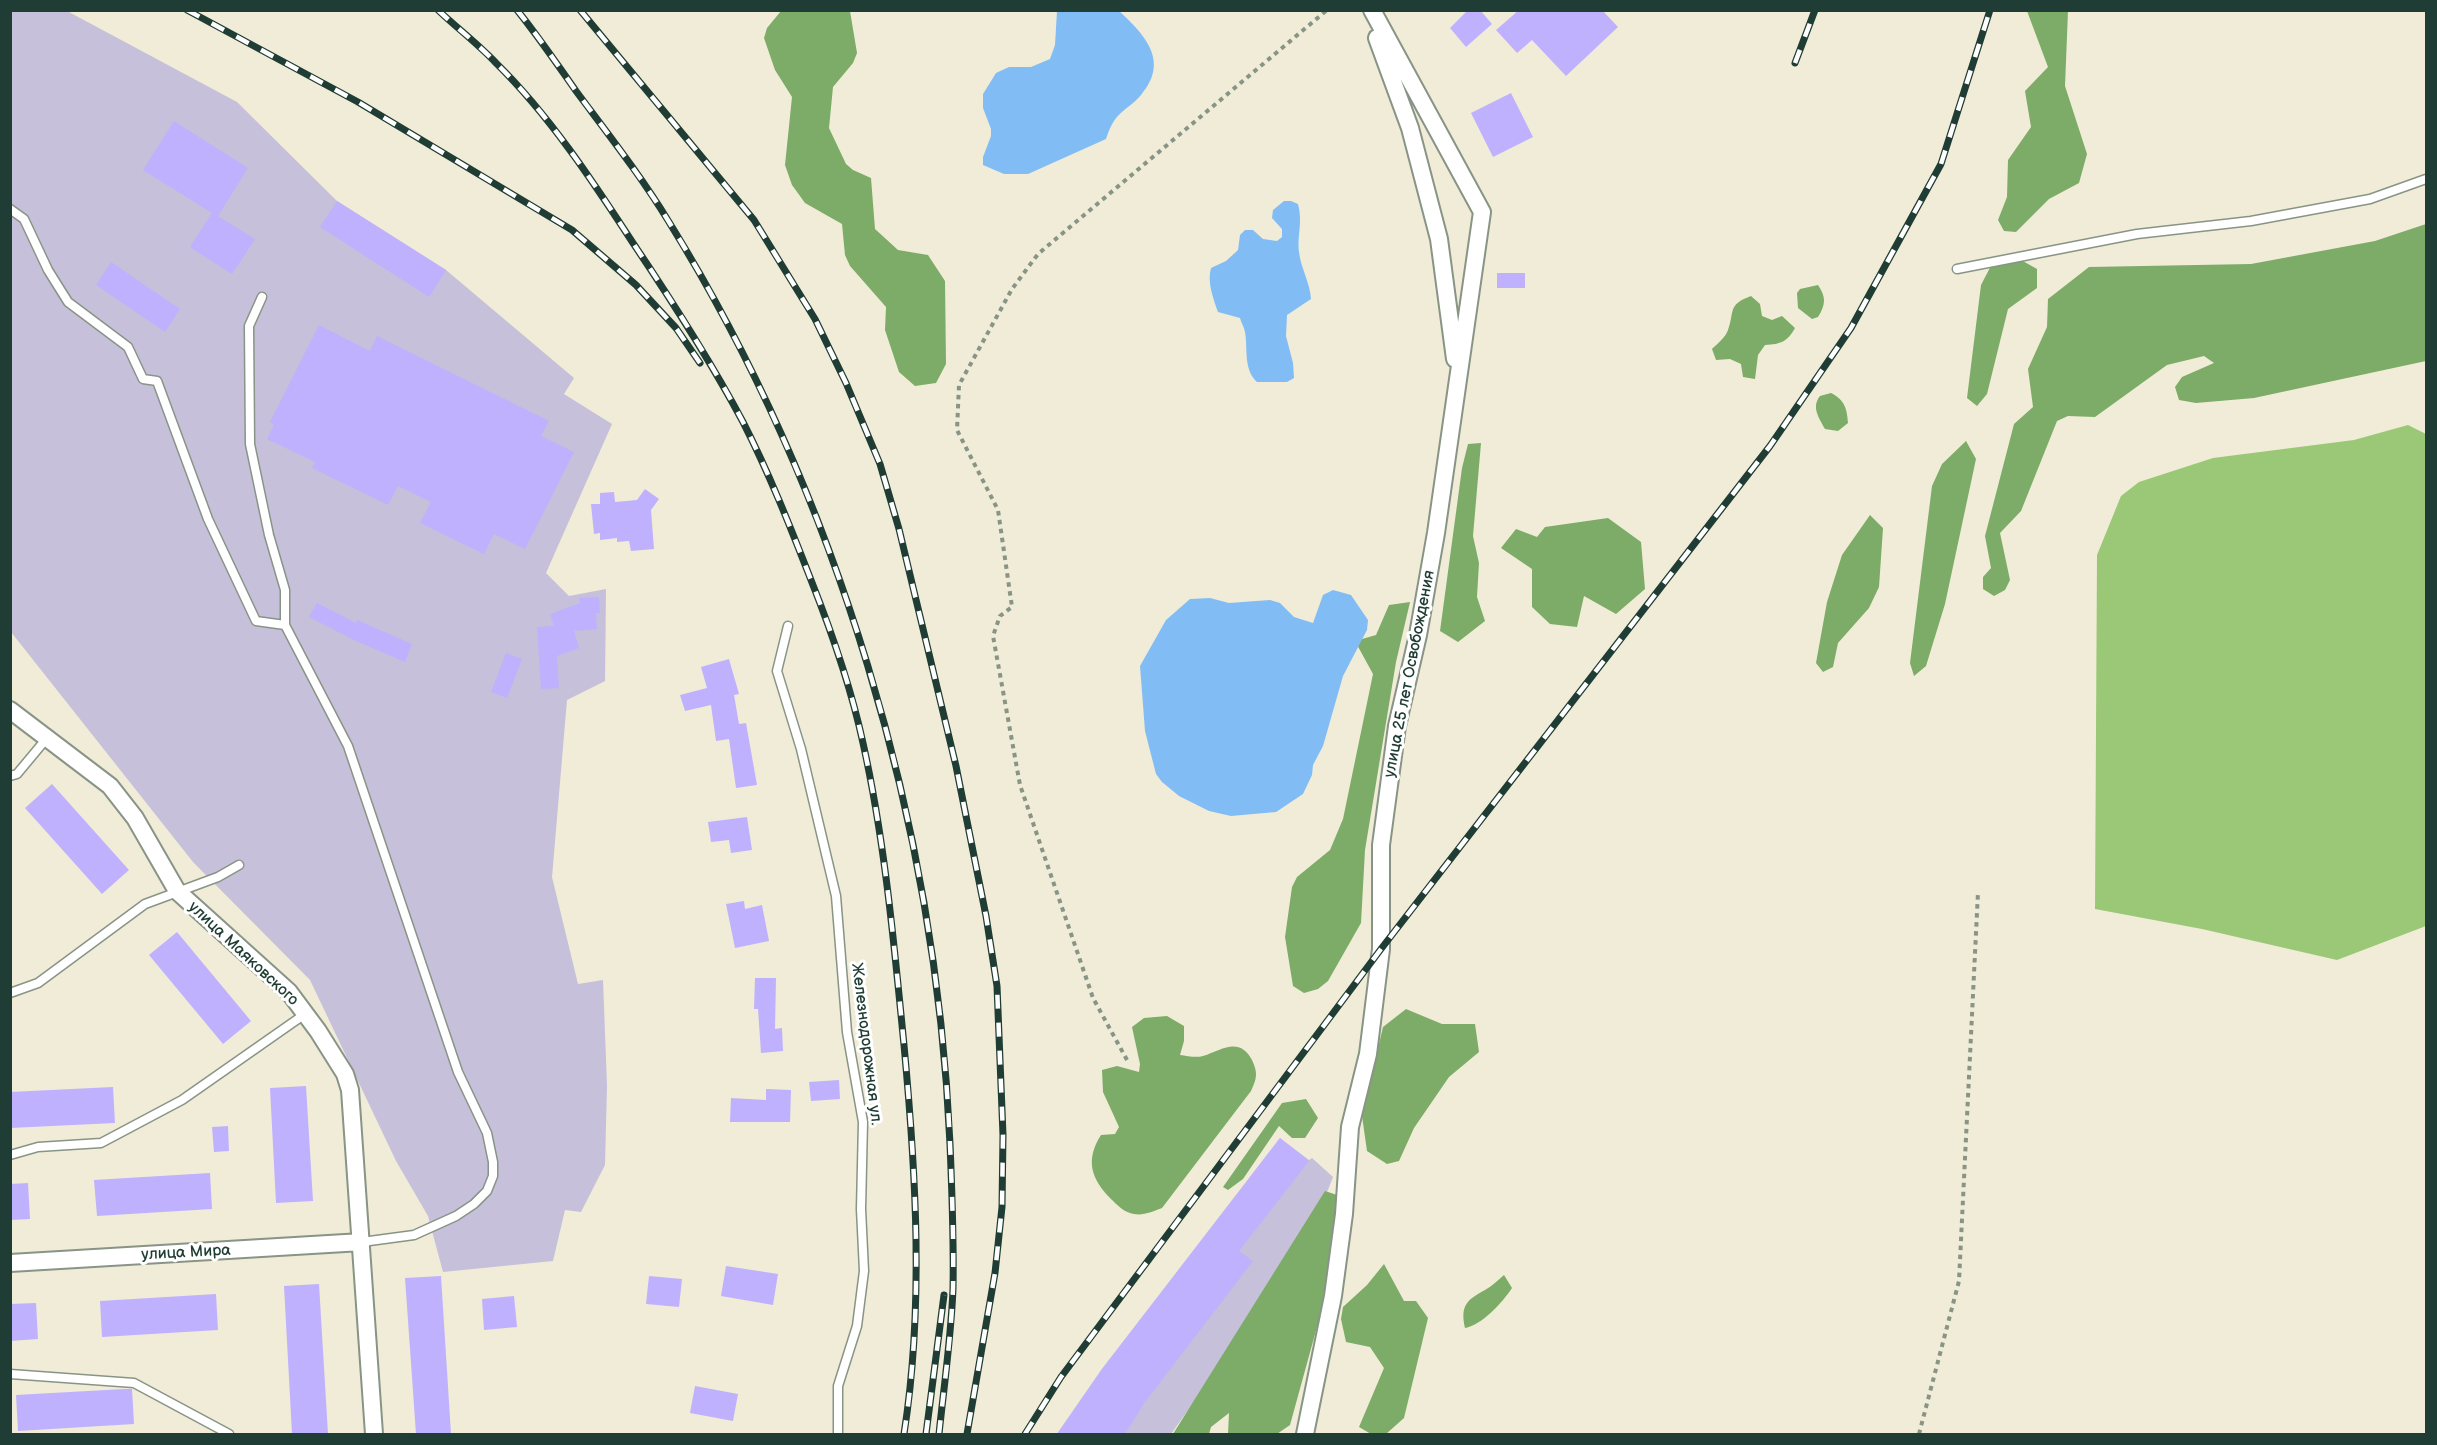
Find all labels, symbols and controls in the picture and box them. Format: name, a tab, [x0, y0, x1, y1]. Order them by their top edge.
street label: улица 25 лет Освобождения	[1380, 569, 1440, 779]
street label: улица Маяковского	[184, 898, 302, 1010]
street label: Железнодорожная ул.	[847, 962, 885, 1126]
street label: улица Мира	[141, 1241, 231, 1265]

